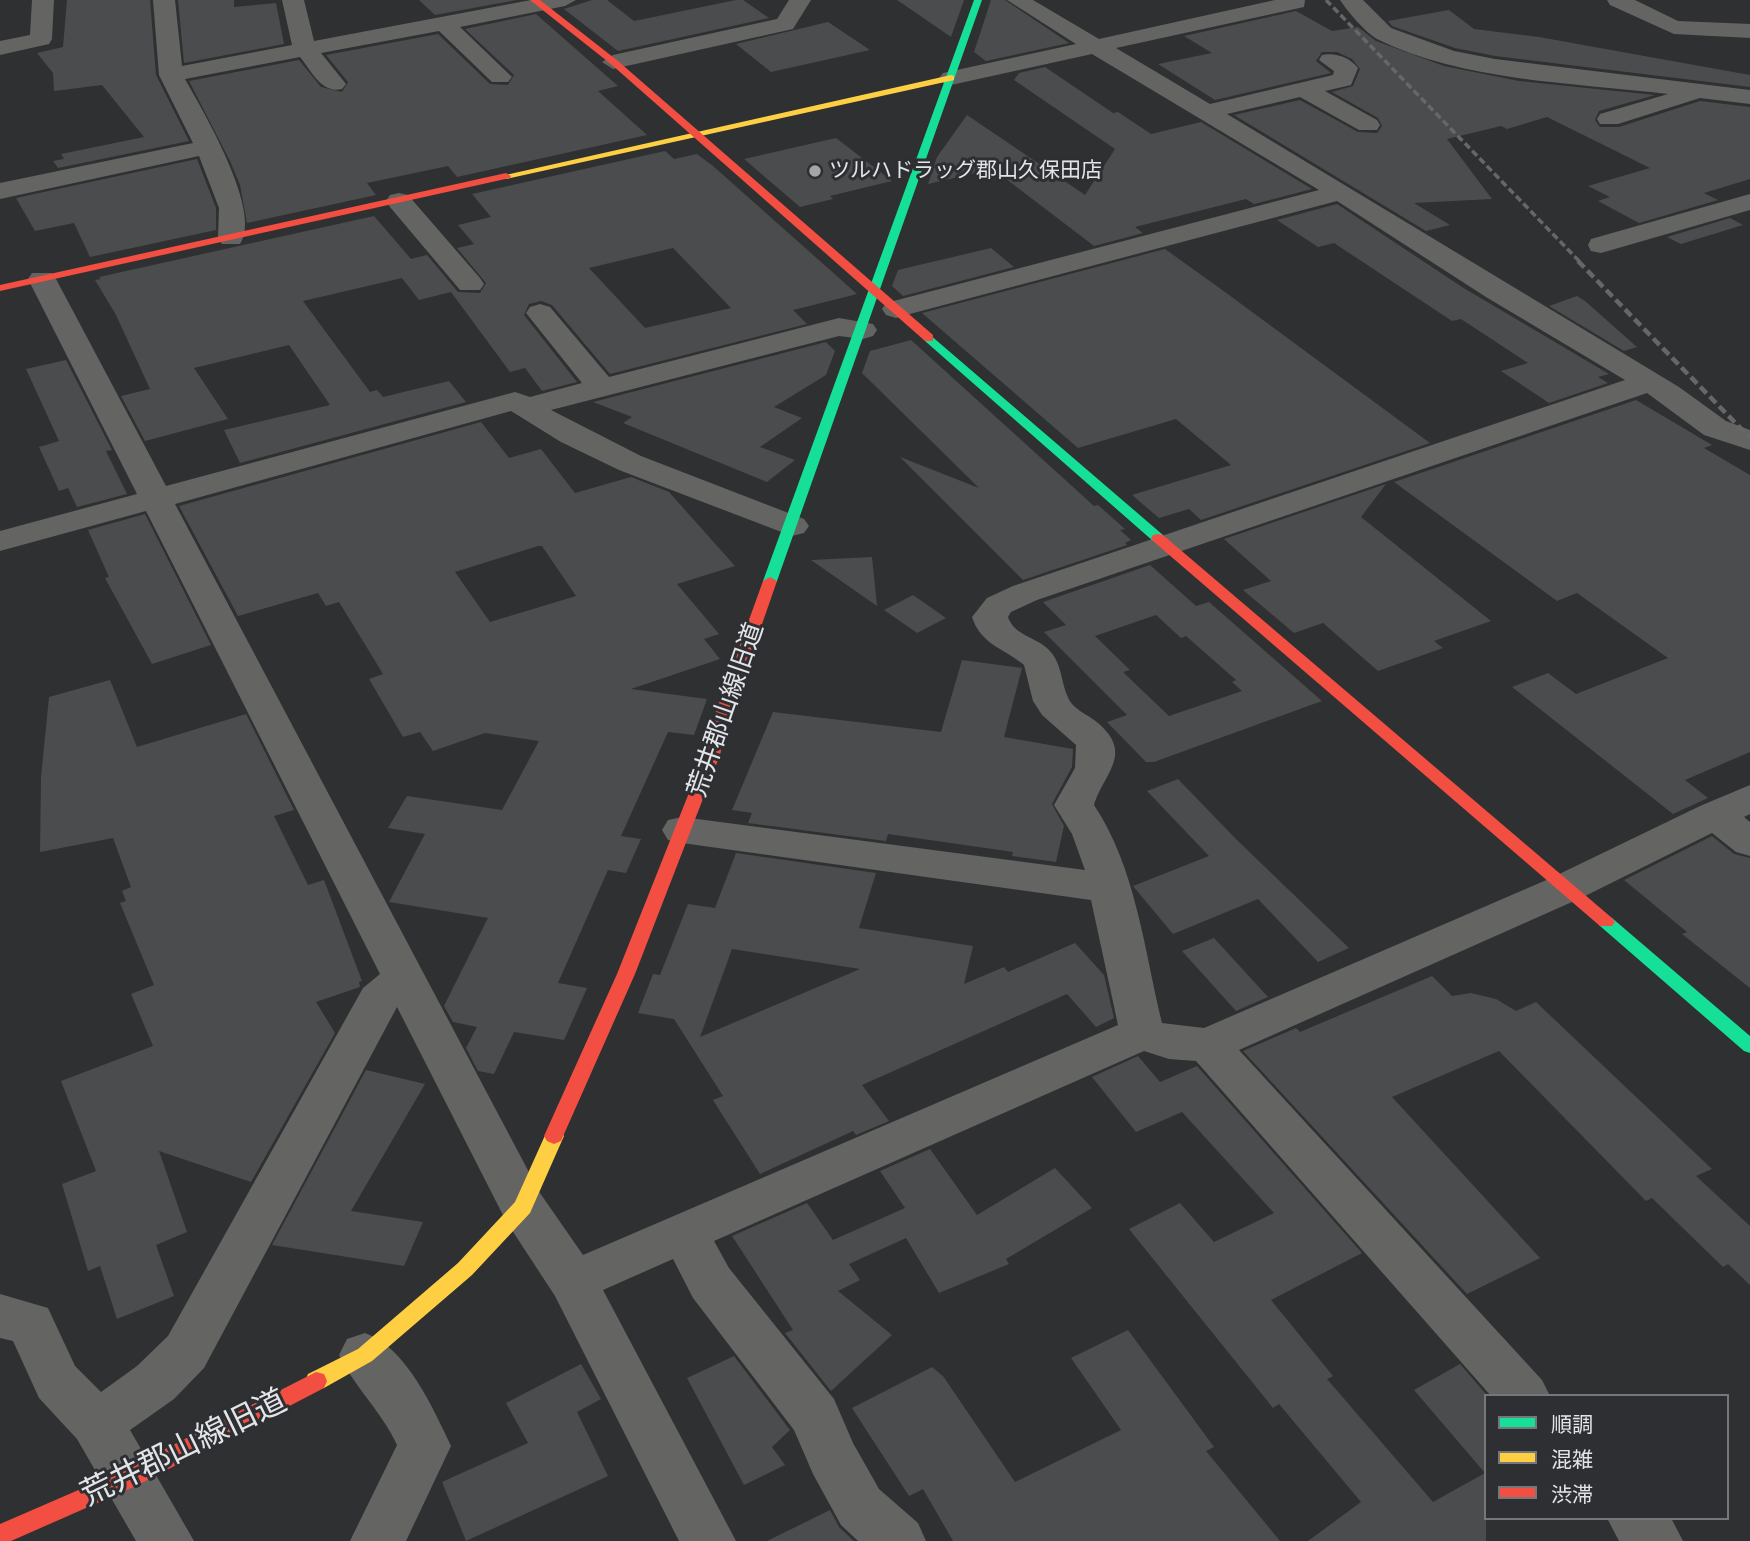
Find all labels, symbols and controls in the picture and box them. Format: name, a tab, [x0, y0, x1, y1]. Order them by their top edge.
place label: ツルハドラッグ郡山久保田店	[829, 158, 1102, 184]
marker: ツルハドラッグ郡山久保田店	[807, 163, 823, 179]
street label: 荒井郡山線旧道	[682, 619, 770, 801]
street label: 荒井郡山線旧道	[75, 1382, 293, 1514]
legend	[1484, 1394, 1729, 1520]
text: 順調	[1551, 1415, 1593, 1436]
text: 混雑	[1551, 1450, 1593, 1471]
text: 渋滞	[1551, 1485, 1593, 1506]

